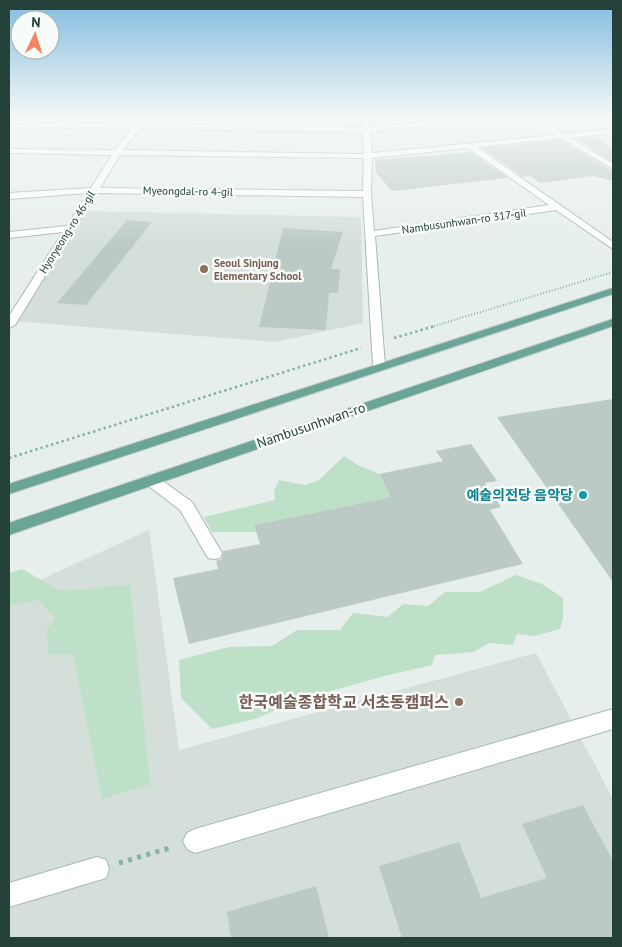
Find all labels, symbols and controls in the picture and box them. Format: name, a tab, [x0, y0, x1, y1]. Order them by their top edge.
north arrow	[10, 10, 60, 60]
text: N	[31, 13, 41, 31]
street label: Myeongdal-ro 4-gil	[143, 183, 234, 199]
street label: Hyoryeong-ro 46-gil	[36, 187, 98, 276]
street label: Nambusunhwan-ro 317-gil	[401, 205, 528, 237]
place label: Seoul Sinjung Elementary School	[214, 256, 302, 283]
marker: Seoul Sinjung Elementary School	[198, 263, 210, 275]
street label: Nambusunhwan-ro	[254, 398, 368, 452]
place label: 예술의전당 음악당	[466, 486, 573, 504]
marker: 예술의전당 음악당	[577, 489, 589, 501]
place label: 한국예술종합학교 서초동캠퍼스	[239, 692, 449, 712]
marker: 한국예술종합학교 서초동캠퍼스	[453, 696, 465, 708]

